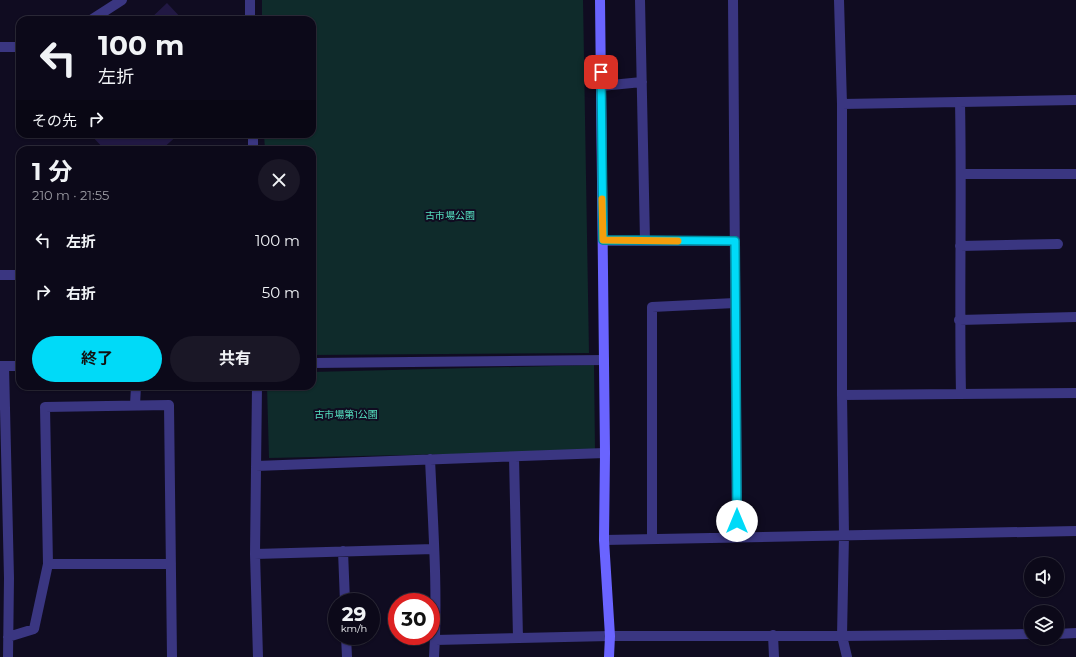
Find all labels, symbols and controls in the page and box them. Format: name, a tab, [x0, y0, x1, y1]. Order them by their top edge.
text: 100 m	[98, 28, 184, 62]
icon: left	[32, 32, 84, 84]
pin	[584, 55, 618, 89]
icon: arrive	[590, 61, 612, 83]
text: 左折	[98, 66, 134, 88]
icon: right	[85, 108, 107, 130]
text: その先	[32, 111, 77, 130]
text: 1 分	[32, 157, 72, 186]
button: close	[258, 159, 300, 201]
text: 210 m · 21:55	[32, 187, 109, 203]
park label: 古市場公園	[425, 209, 475, 222]
icon: left	[32, 229, 54, 251]
text: 100 m	[255, 231, 300, 250]
text: 左折	[66, 232, 96, 251]
icon: right	[32, 281, 54, 303]
text: 50 m	[262, 283, 300, 302]
text: 右折	[66, 284, 96, 303]
button: 終了	[32, 336, 162, 382]
button: 共有	[170, 336, 300, 382]
park label: 古市場第1公園	[314, 408, 378, 421]
position arrow	[716, 500, 758, 542]
map controls	[1024, 557, 1064, 645]
button: sound	[1024, 557, 1064, 597]
speed limit sign: 30	[388, 593, 440, 645]
text: 29	[342, 602, 366, 626]
button: layers	[1024, 605, 1064, 645]
text: km/h	[341, 622, 367, 635]

